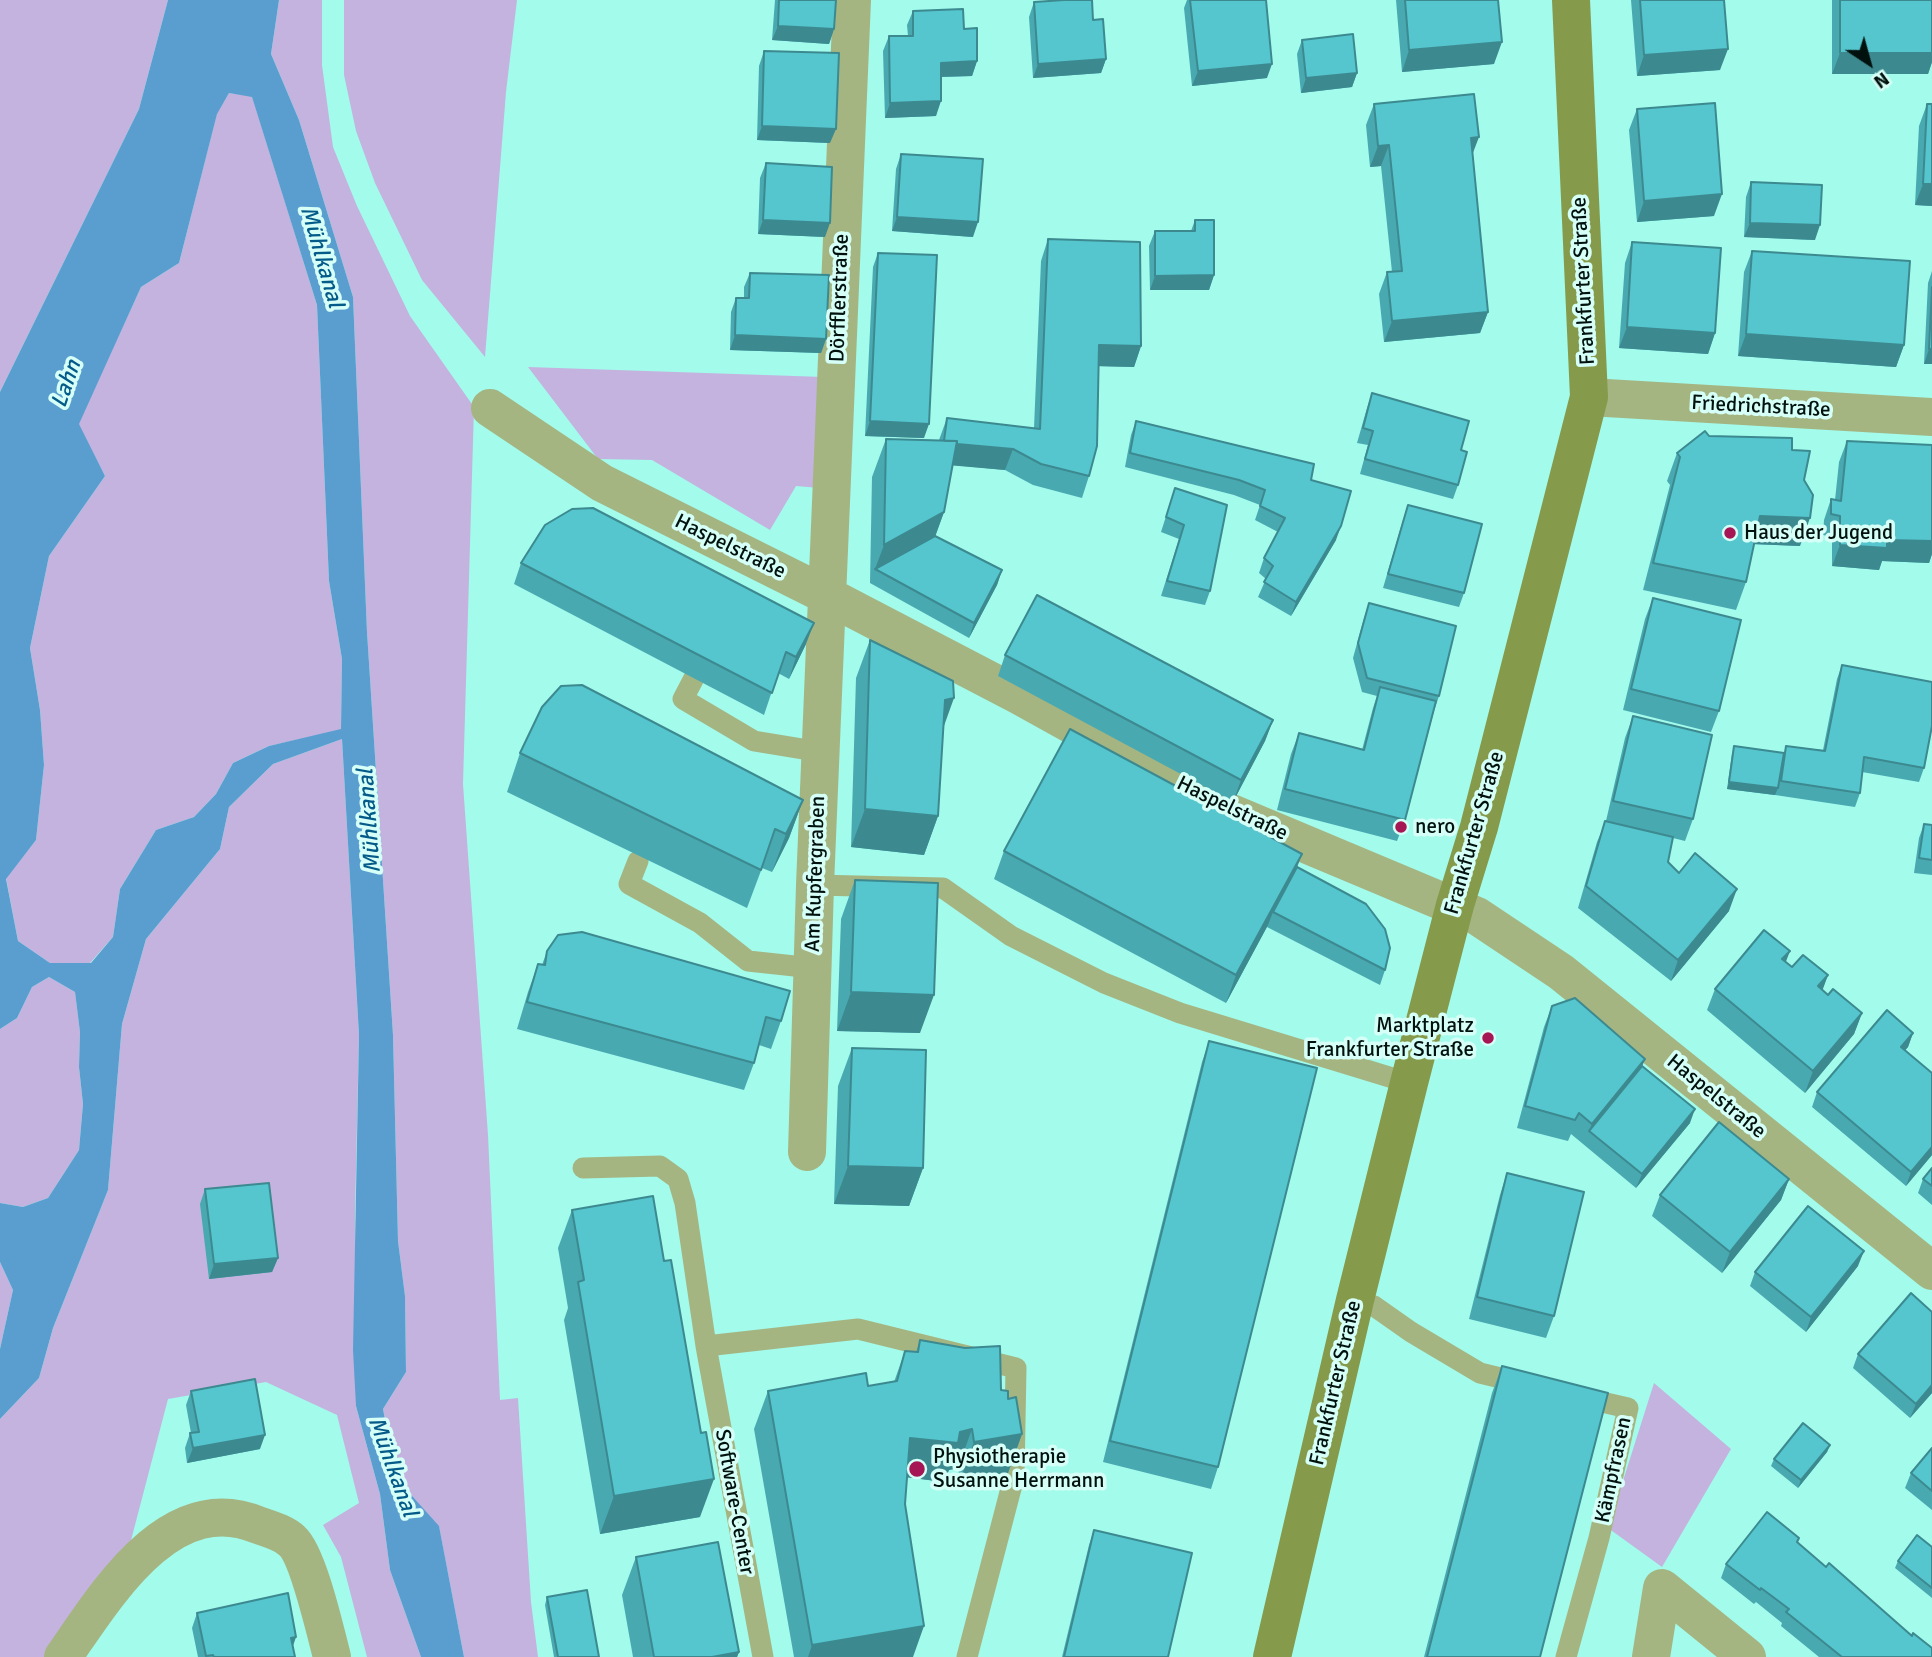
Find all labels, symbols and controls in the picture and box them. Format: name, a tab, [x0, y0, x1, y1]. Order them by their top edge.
north arrow	[1834, 28, 1904, 98]
text: N	[1869, 66, 1894, 94]
street label: Frankfurter Straße	[1567, 196, 1601, 366]
water label: Mühlkanal	[293, 203, 349, 311]
street label: Dörfflerstraße	[825, 233, 855, 363]
water label: Lahn	[46, 357, 88, 411]
street label: Friedrichstraße	[1691, 391, 1831, 423]
street label: Haspelstraße	[670, 509, 790, 585]
place label: Haus der Jugend	[1744, 520, 1893, 546]
marker: Haus der Jugend	[1722, 525, 1738, 541]
street label: Frankfurter Straße	[1440, 749, 1510, 917]
water label: Mühlkanal	[353, 768, 387, 874]
street label: Haspelstraße	[1172, 771, 1292, 847]
street label: Am Kupfergraben	[801, 796, 831, 952]
place label: nero	[1415, 814, 1455, 840]
marker: nero	[1393, 819, 1409, 835]
place label: Marktplatz Frankfurter Straße	[1306, 1013, 1474, 1063]
marker: Marktplatz Frankfurter Straße	[1480, 1030, 1496, 1046]
street label: Haspelstraße	[1661, 1049, 1771, 1145]
street label: Frankfurter Straße	[1305, 1298, 1367, 1468]
water label: Mühlkanal	[361, 1413, 423, 1521]
street label: Kämpfrasen	[1590, 1415, 1638, 1525]
street label: Software-Center	[709, 1427, 759, 1577]
place label: Physiotherapie Susanne Herrmann	[933, 1444, 1104, 1494]
marker: Physiotherapie Susanne Herrmann	[907, 1459, 927, 1479]

